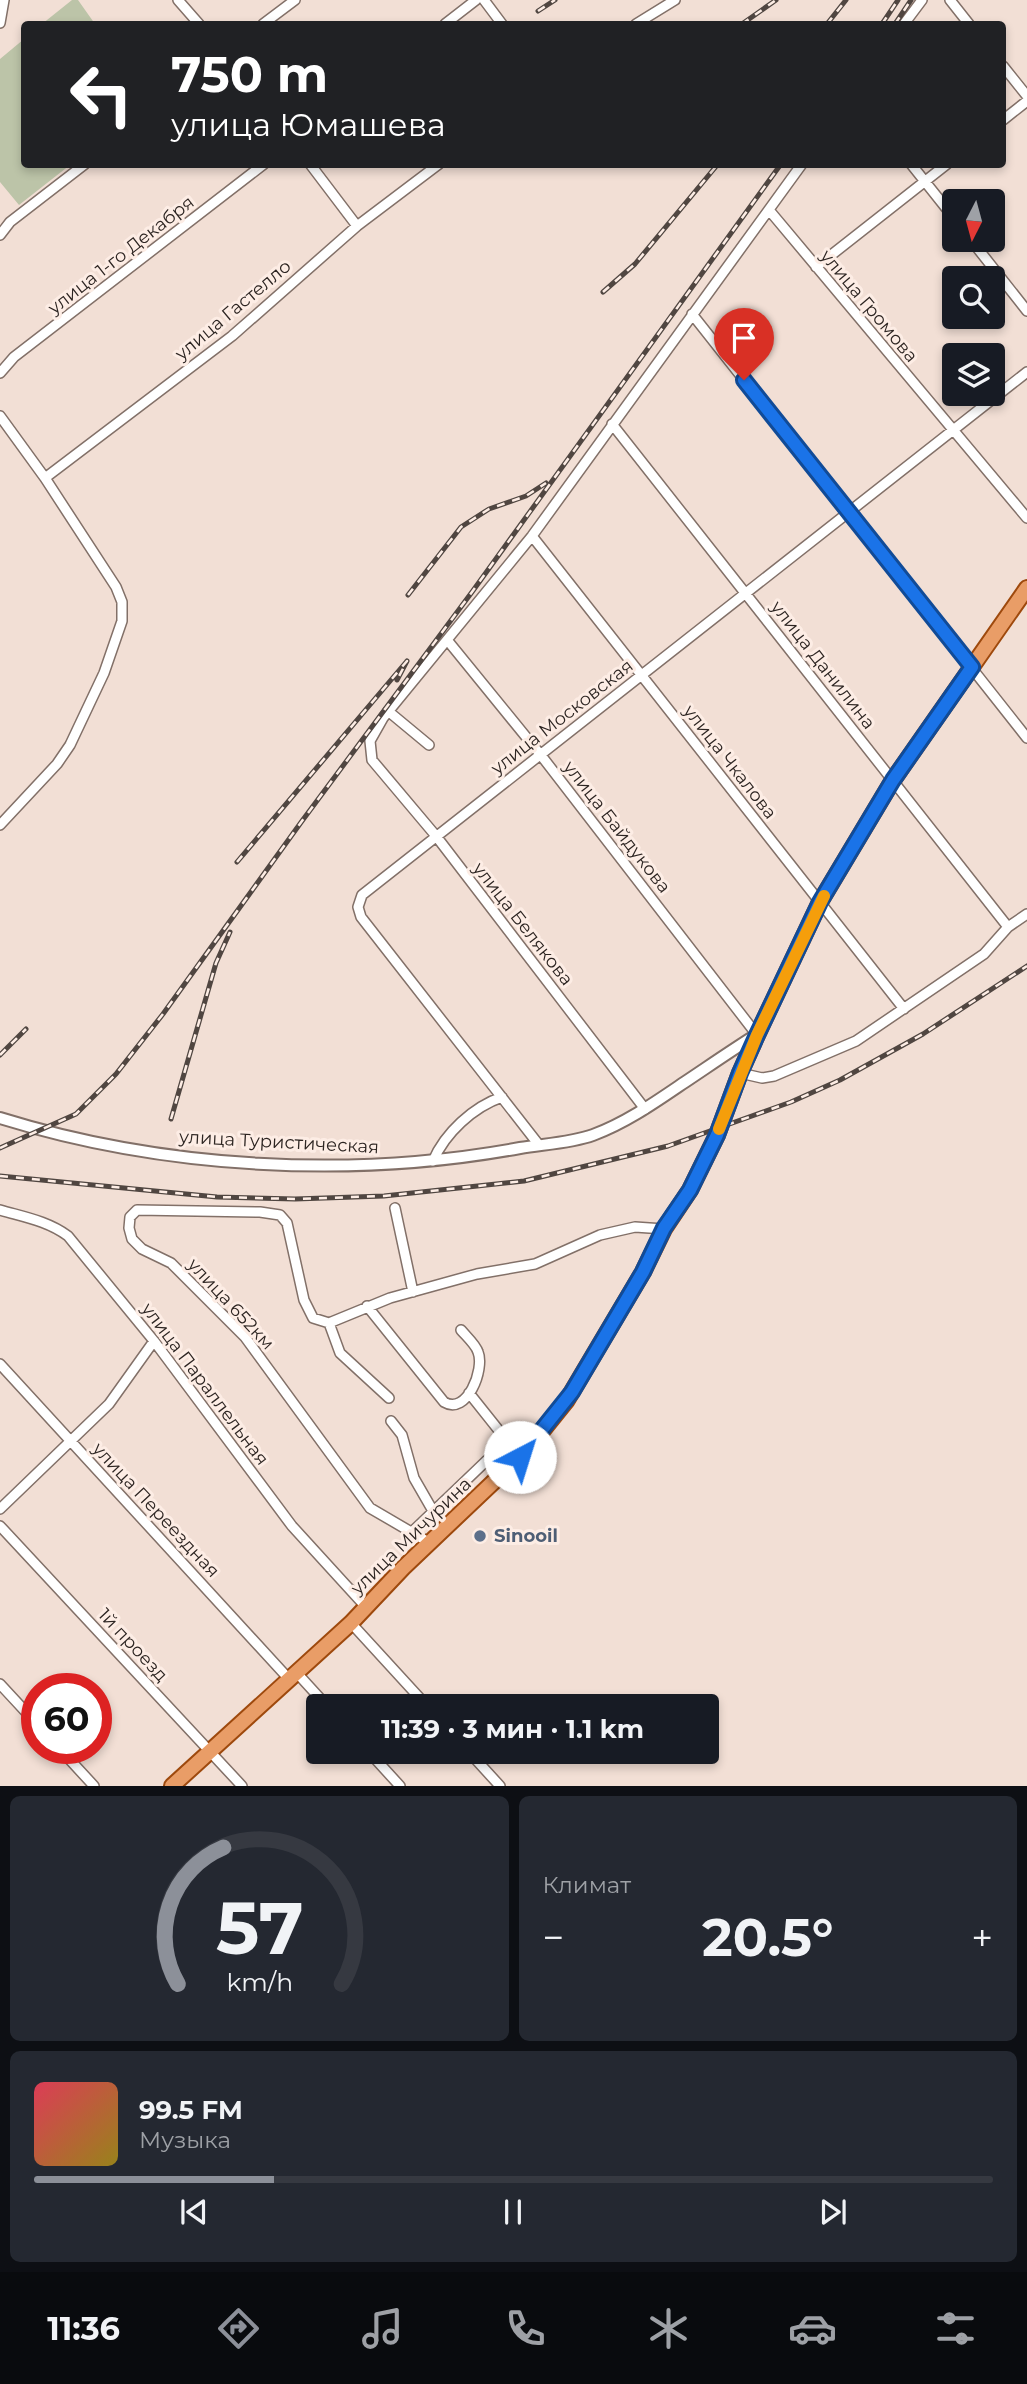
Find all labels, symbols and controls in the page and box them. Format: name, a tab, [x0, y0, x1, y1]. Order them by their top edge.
text: 750 m	[171, 45, 328, 104]
icon: left	[56, 49, 147, 140]
text: улица Юмашева	[171, 105, 446, 144]
north arrow	[942, 189, 1004, 252]
map controls	[942, 189, 1005, 406]
street label: улица 1-го Декабря	[43, 191, 198, 319]
street label: улица Громова	[815, 245, 922, 367]
street label: улица Гастелло	[170, 255, 295, 365]
button: search	[942, 266, 1005, 329]
pin	[714, 308, 774, 380]
icon: arrive	[725, 319, 763, 357]
button: layers	[942, 343, 1005, 406]
street label: улица Данилина	[765, 596, 880, 733]
street label: улица Московская	[486, 655, 637, 780]
street label: улица Чкалова	[678, 700, 781, 823]
street label: улица Байдукова	[558, 756, 675, 897]
street label: улица Белякова	[467, 857, 578, 990]
street label: улица Туристическая	[177, 1126, 380, 1158]
street label: улица 652км	[182, 1253, 279, 1354]
street label: улица Параллельная	[136, 1298, 273, 1470]
position arrow	[483, 1420, 557, 1494]
street label: улица Переездная	[87, 1437, 224, 1582]
street label: улица Мичурина	[346, 1473, 476, 1600]
place label: Sinooil	[494, 1525, 558, 1547]
marker: Sinooil	[472, 1528, 488, 1544]
street label: 1й проезд	[94, 1604, 173, 1686]
speed limit sign: 60	[21, 1673, 112, 1764]
text: 11:39 · 3 мин · 1.1 km	[381, 1713, 644, 1745]
text: Климат	[543, 1871, 631, 1899]
text: 57	[215, 1885, 303, 1973]
text: 20.5°	[702, 1906, 833, 1969]
text: −	[543, 1914, 564, 1961]
text: +	[971, 1914, 993, 1961]
text: km/h	[226, 1967, 293, 1997]
text: 99.5 FM	[139, 2094, 243, 2126]
text: Музыка	[139, 2126, 231, 2154]
icon: previous	[175, 2193, 213, 2231]
icon: pause	[494, 2193, 532, 2231]
icon: next	[814, 2193, 852, 2231]
icon: directions	[214, 2304, 263, 2353]
icon: music	[358, 2304, 407, 2353]
icon: phone	[501, 2304, 550, 2353]
icon: climate	[644, 2304, 693, 2353]
icon: car	[788, 2304, 837, 2353]
icon: filters	[931, 2304, 980, 2353]
text: 11:36	[47, 2309, 120, 2348]

